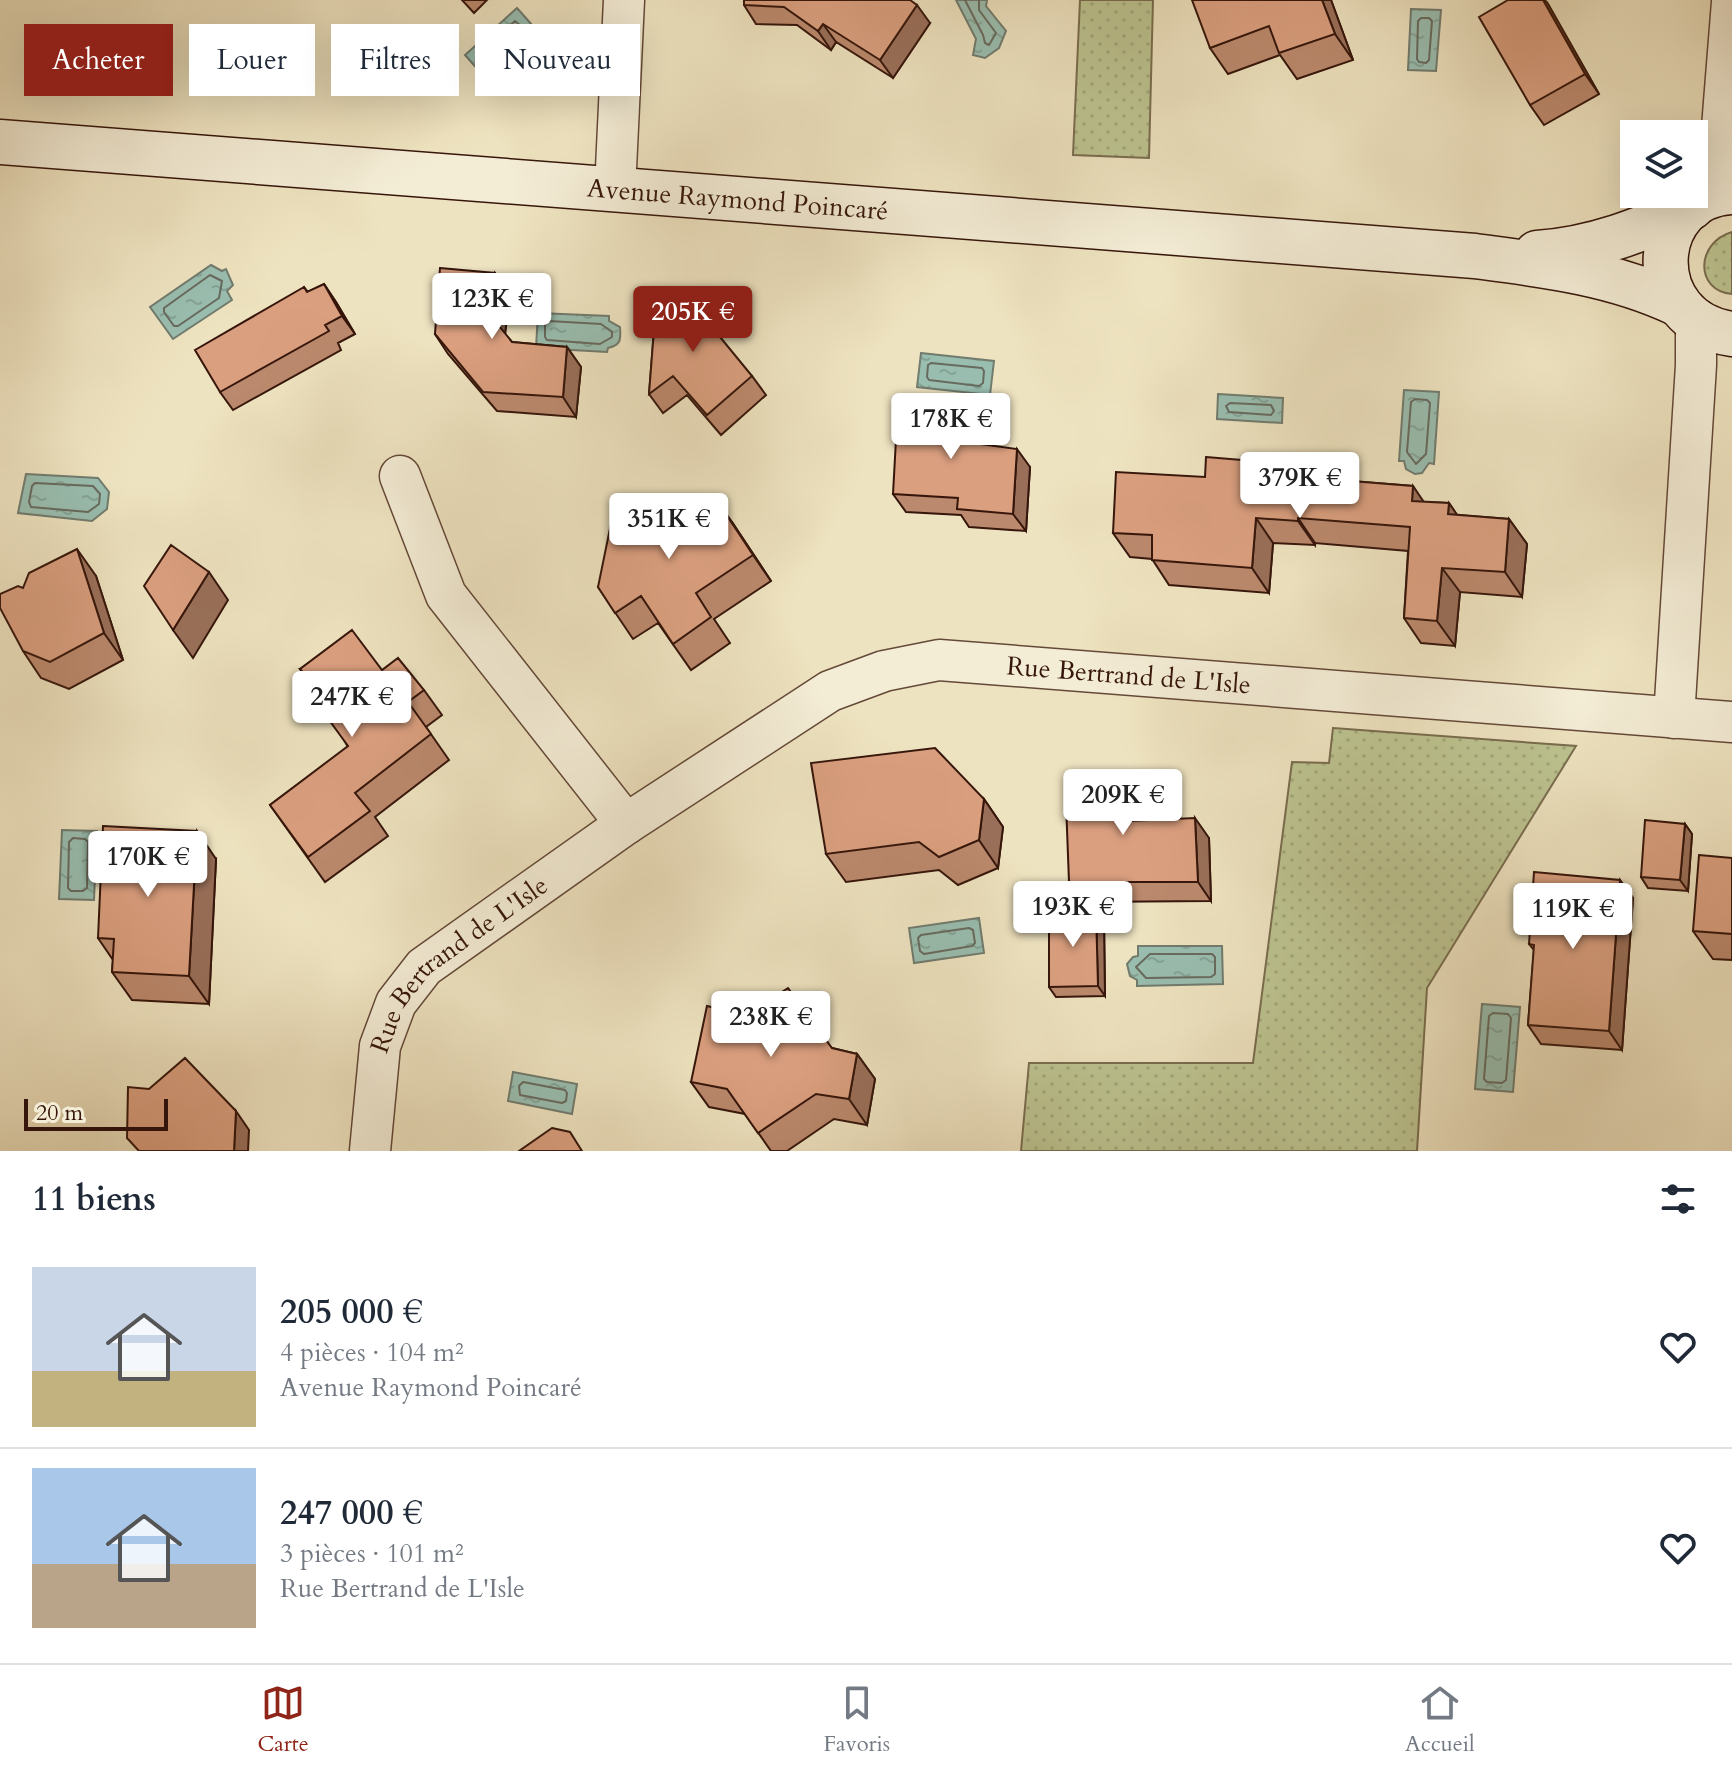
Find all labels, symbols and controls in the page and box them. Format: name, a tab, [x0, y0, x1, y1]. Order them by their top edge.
chip: Acheter	[24, 24, 173, 96]
chip: Louer	[189, 24, 315, 96]
chip: Filtres	[331, 24, 459, 96]
chip: Nouveau	[475, 24, 640, 96]
map controls	[1620, 120, 1708, 208]
button: layers	[1620, 120, 1708, 208]
street label: Avenue Raymond Poincaré	[586, 170, 890, 229]
pin: 123K €	[427, 273, 557, 341]
text: 123K €	[450, 281, 534, 316]
pin: 205K €	[628, 286, 758, 354]
text: 205K €	[651, 294, 735, 329]
pin: 178K €	[886, 393, 1016, 461]
text: 178K €	[909, 401, 993, 436]
pin: 379K €	[1235, 452, 1365, 520]
text: 379K €	[1258, 460, 1342, 495]
pin: 351K €	[604, 493, 734, 561]
text: 351K €	[627, 501, 711, 536]
street label: Rue Bertrand de L'Isle	[1005, 648, 1252, 702]
pin: 247K €	[287, 671, 417, 739]
text: 247K €	[310, 679, 394, 714]
pin: 209K €	[1058, 769, 1188, 837]
text: 209K €	[1081, 777, 1165, 812]
pin: 170K €	[83, 831, 213, 899]
text: 170K €	[106, 839, 190, 874]
street label: Rue Bertrand de L'Isle	[362, 868, 555, 1058]
pin: 193K €	[1008, 881, 1138, 949]
pin: 119K €	[1508, 883, 1638, 951]
text: 193K €	[1031, 889, 1115, 924]
text: 119K €	[1531, 891, 1615, 926]
pin: 238K €	[706, 991, 836, 1059]
text: 238K €	[729, 999, 813, 1034]
scale bar	[24, 1095, 168, 1131]
text: 20 m	[36, 1098, 83, 1128]
text: 11 biens	[32, 1176, 156, 1222]
icon: filters	[1656, 1177, 1700, 1221]
text: 205 000 €	[280, 1289, 423, 1335]
icon: home	[96, 1299, 192, 1395]
icon: heart	[1656, 1325, 1700, 1369]
text: 4 pièces · 104 m²	[280, 1335, 464, 1370]
text: Avenue Raymond Poincaré	[280, 1370, 582, 1405]
text: 247 000 €	[280, 1490, 423, 1536]
icon: home	[96, 1500, 192, 1596]
icon: heart	[1656, 1526, 1700, 1570]
text: 3 pièces · 101 m²	[280, 1536, 464, 1571]
text: Rue Bertrand de L'Isle	[280, 1571, 525, 1606]
tab: Carte	[257, 1681, 309, 1759]
tab: Favoris	[824, 1681, 890, 1759]
tab: Accueil	[1405, 1681, 1475, 1759]

